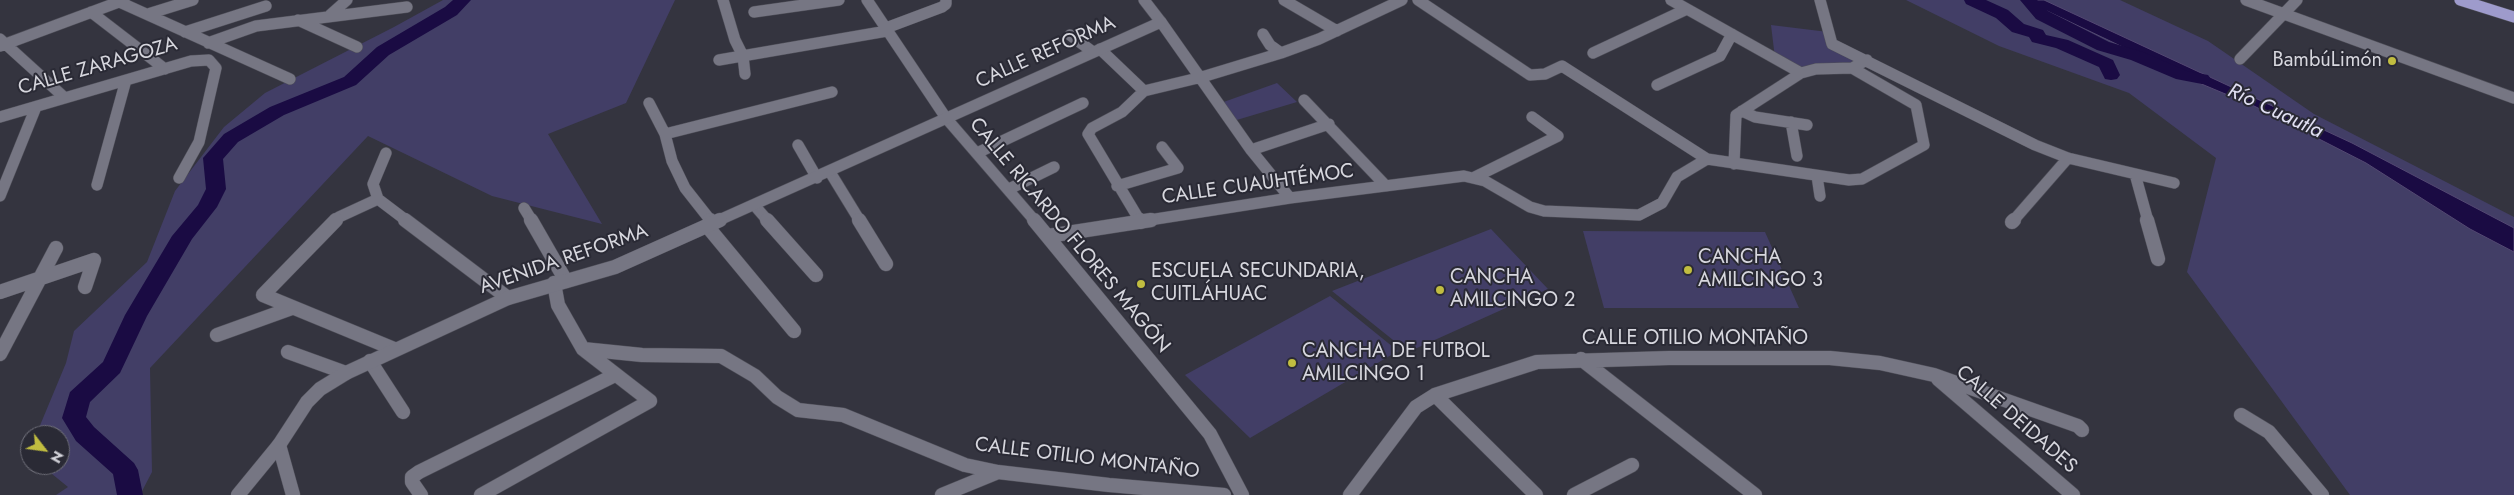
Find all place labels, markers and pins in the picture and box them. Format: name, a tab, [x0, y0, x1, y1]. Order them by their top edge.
place label: BambúLimón	[2273, 49, 2382, 73]
marker: BambúLimón	[2386, 55, 2398, 67]
place label: CANCHA AMILCINGO 3	[1698, 246, 1823, 293]
place label: ESCUELA SECUNDARIA, CUITLÁHUAC	[1151, 260, 1365, 307]
marker: CANCHA AMILCINGO 3	[1682, 264, 1694, 276]
place label: CANCHA AMILCINGO 2	[1450, 266, 1575, 313]
marker: ESCUELA SECUNDARIA, CUITLÁHUAC	[1135, 278, 1147, 290]
marker: CANCHA AMILCINGO 2	[1434, 284, 1446, 296]
place label: CANCHA DE FUTBOL AMILCINGO 1	[1302, 340, 1490, 387]
marker: CANCHA DE FUTBOL AMILCINGO 1	[1286, 357, 1298, 369]

